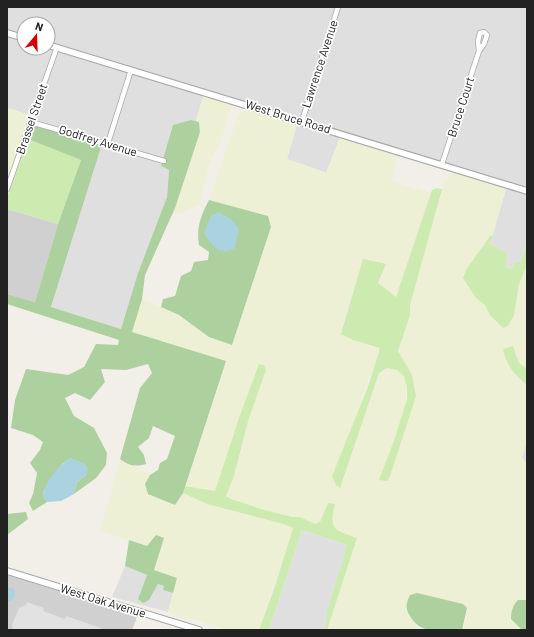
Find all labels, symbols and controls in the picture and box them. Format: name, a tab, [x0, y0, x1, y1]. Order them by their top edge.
north arrow	[16, 16, 56, 56]
street label: Lawrence Avenue	[298, 18, 340, 109]
text: N	[34, 19, 45, 33]
street label: Bruce Court	[444, 75, 476, 139]
street label: Brassel Street	[12, 82, 50, 156]
street label: West Bruce Road	[244, 96, 333, 136]
street label: Godfrey Avenue	[57, 121, 139, 159]
street label: West Oak Avenue	[59, 580, 148, 620]

